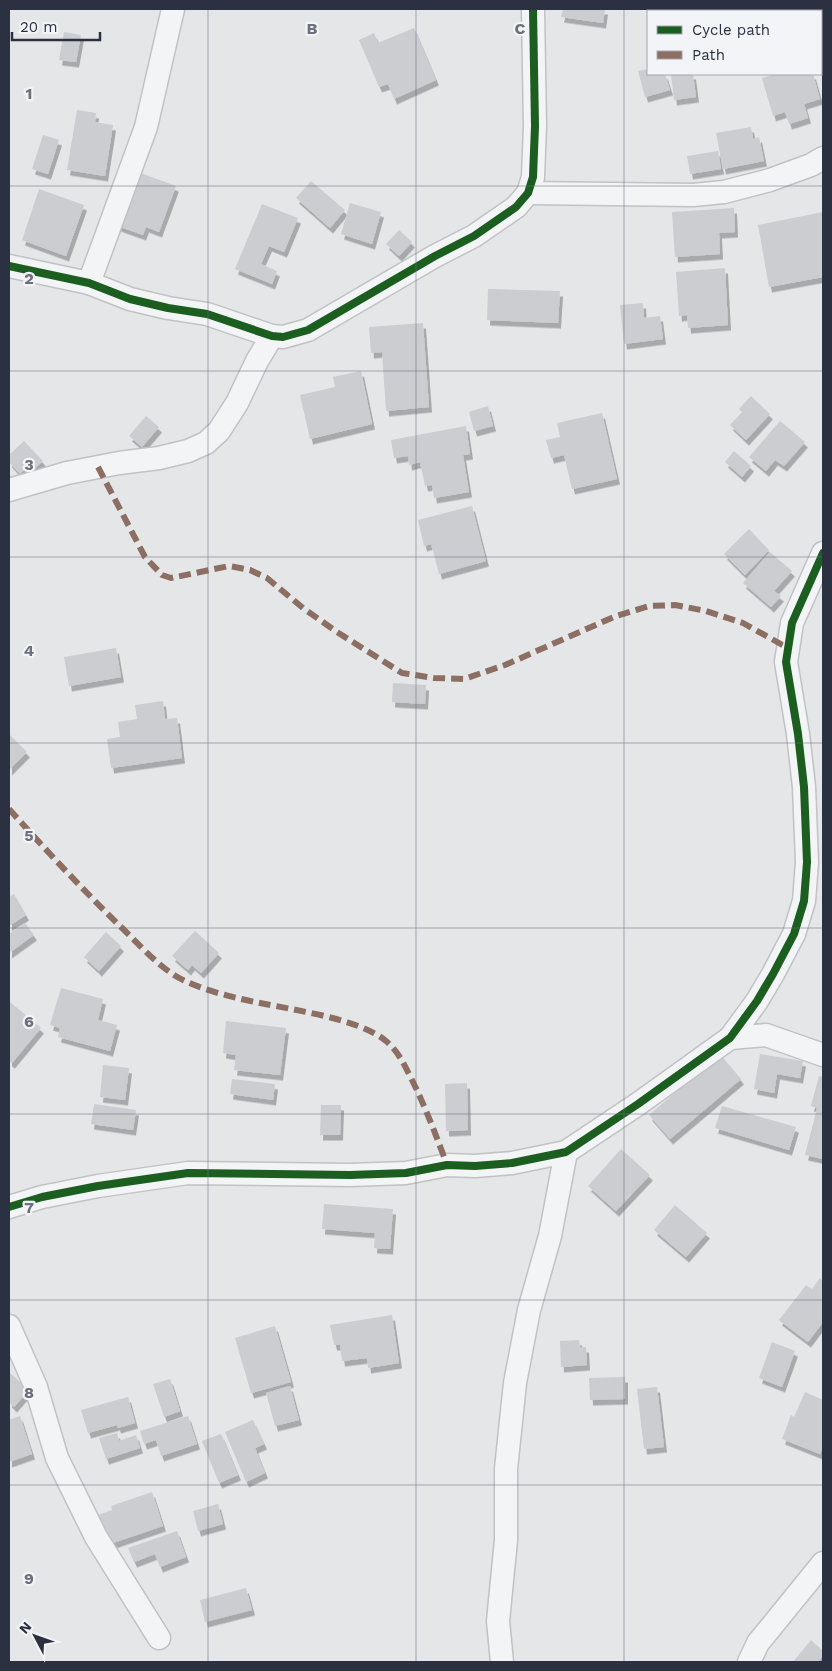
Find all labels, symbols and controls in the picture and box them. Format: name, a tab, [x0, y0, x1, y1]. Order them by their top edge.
scale bar	[12, 10, 100, 42]
legend	[647, 10, 822, 75]
text: 20 m	[20, 18, 58, 36]
text: B	[307, 19, 318, 38]
text: C	[515, 19, 526, 38]
text: Cycle path	[692, 21, 770, 39]
text: Path	[692, 46, 725, 64]
text: 1	[26, 84, 32, 103]
text: 2	[24, 269, 34, 288]
text: 3	[24, 455, 34, 474]
text: 4	[24, 641, 34, 660]
text: 5	[24, 826, 34, 845]
text: 6	[24, 1012, 34, 1031]
text: 7	[24, 1198, 34, 1217]
text: 8	[24, 1383, 34, 1402]
text: 9	[24, 1569, 34, 1588]
north arrow	[10, 1611, 60, 1661]
text: N	[16, 1618, 35, 1637]

